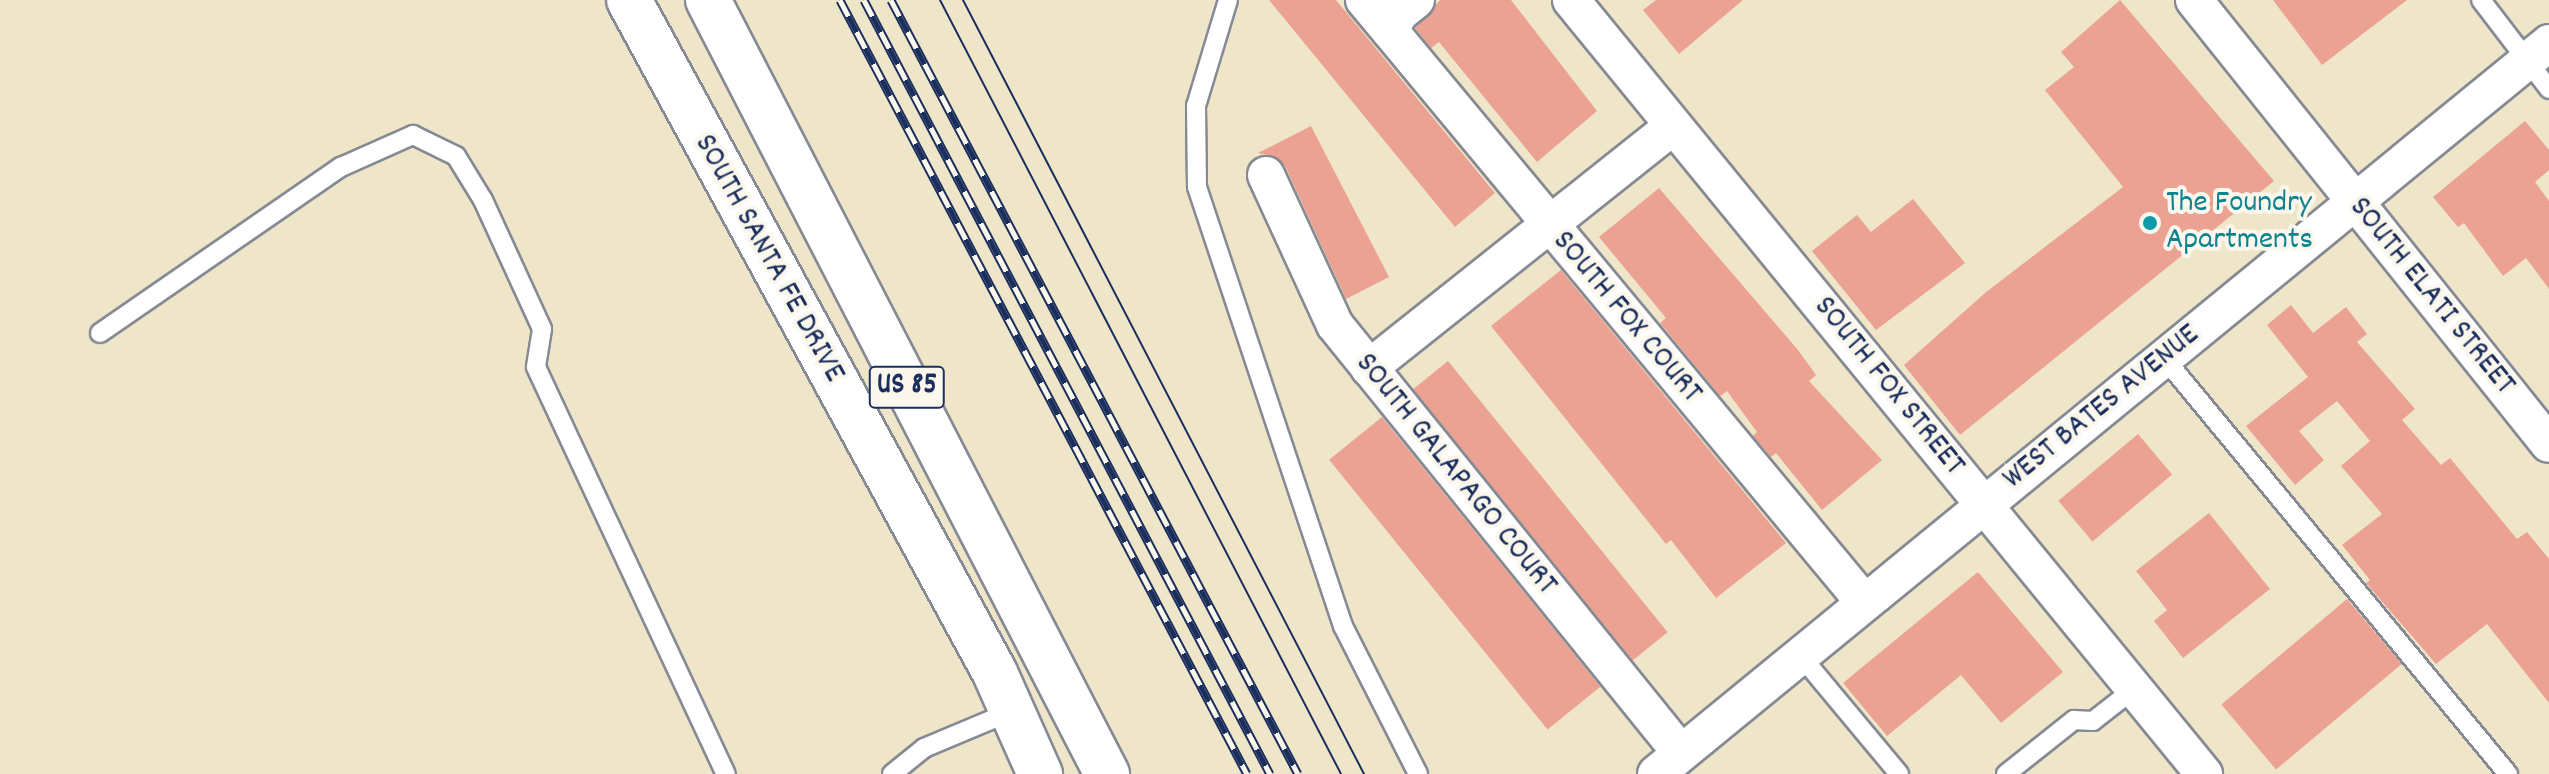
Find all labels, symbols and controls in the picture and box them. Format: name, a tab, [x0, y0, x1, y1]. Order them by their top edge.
street label: SOUTH SANTA FE DRIVE	[684, 128, 852, 390]
place label: The Foundry Apartments	[2166, 186, 2313, 261]
street label: SOUTH ELATI STREET	[2339, 190, 2523, 404]
marker: The Foundry Apartments	[2141, 214, 2159, 232]
street label: SOUTH FOX COURT	[1543, 224, 1709, 412]
street label: SOUTH FOX STREET	[1804, 289, 1972, 485]
street label: WEST BATES AVENUE	[1996, 317, 2208, 499]
street label: SOUTH GALAPAGO COURT	[1346, 346, 1564, 604]
road number: US 85	[867, 361, 947, 413]

